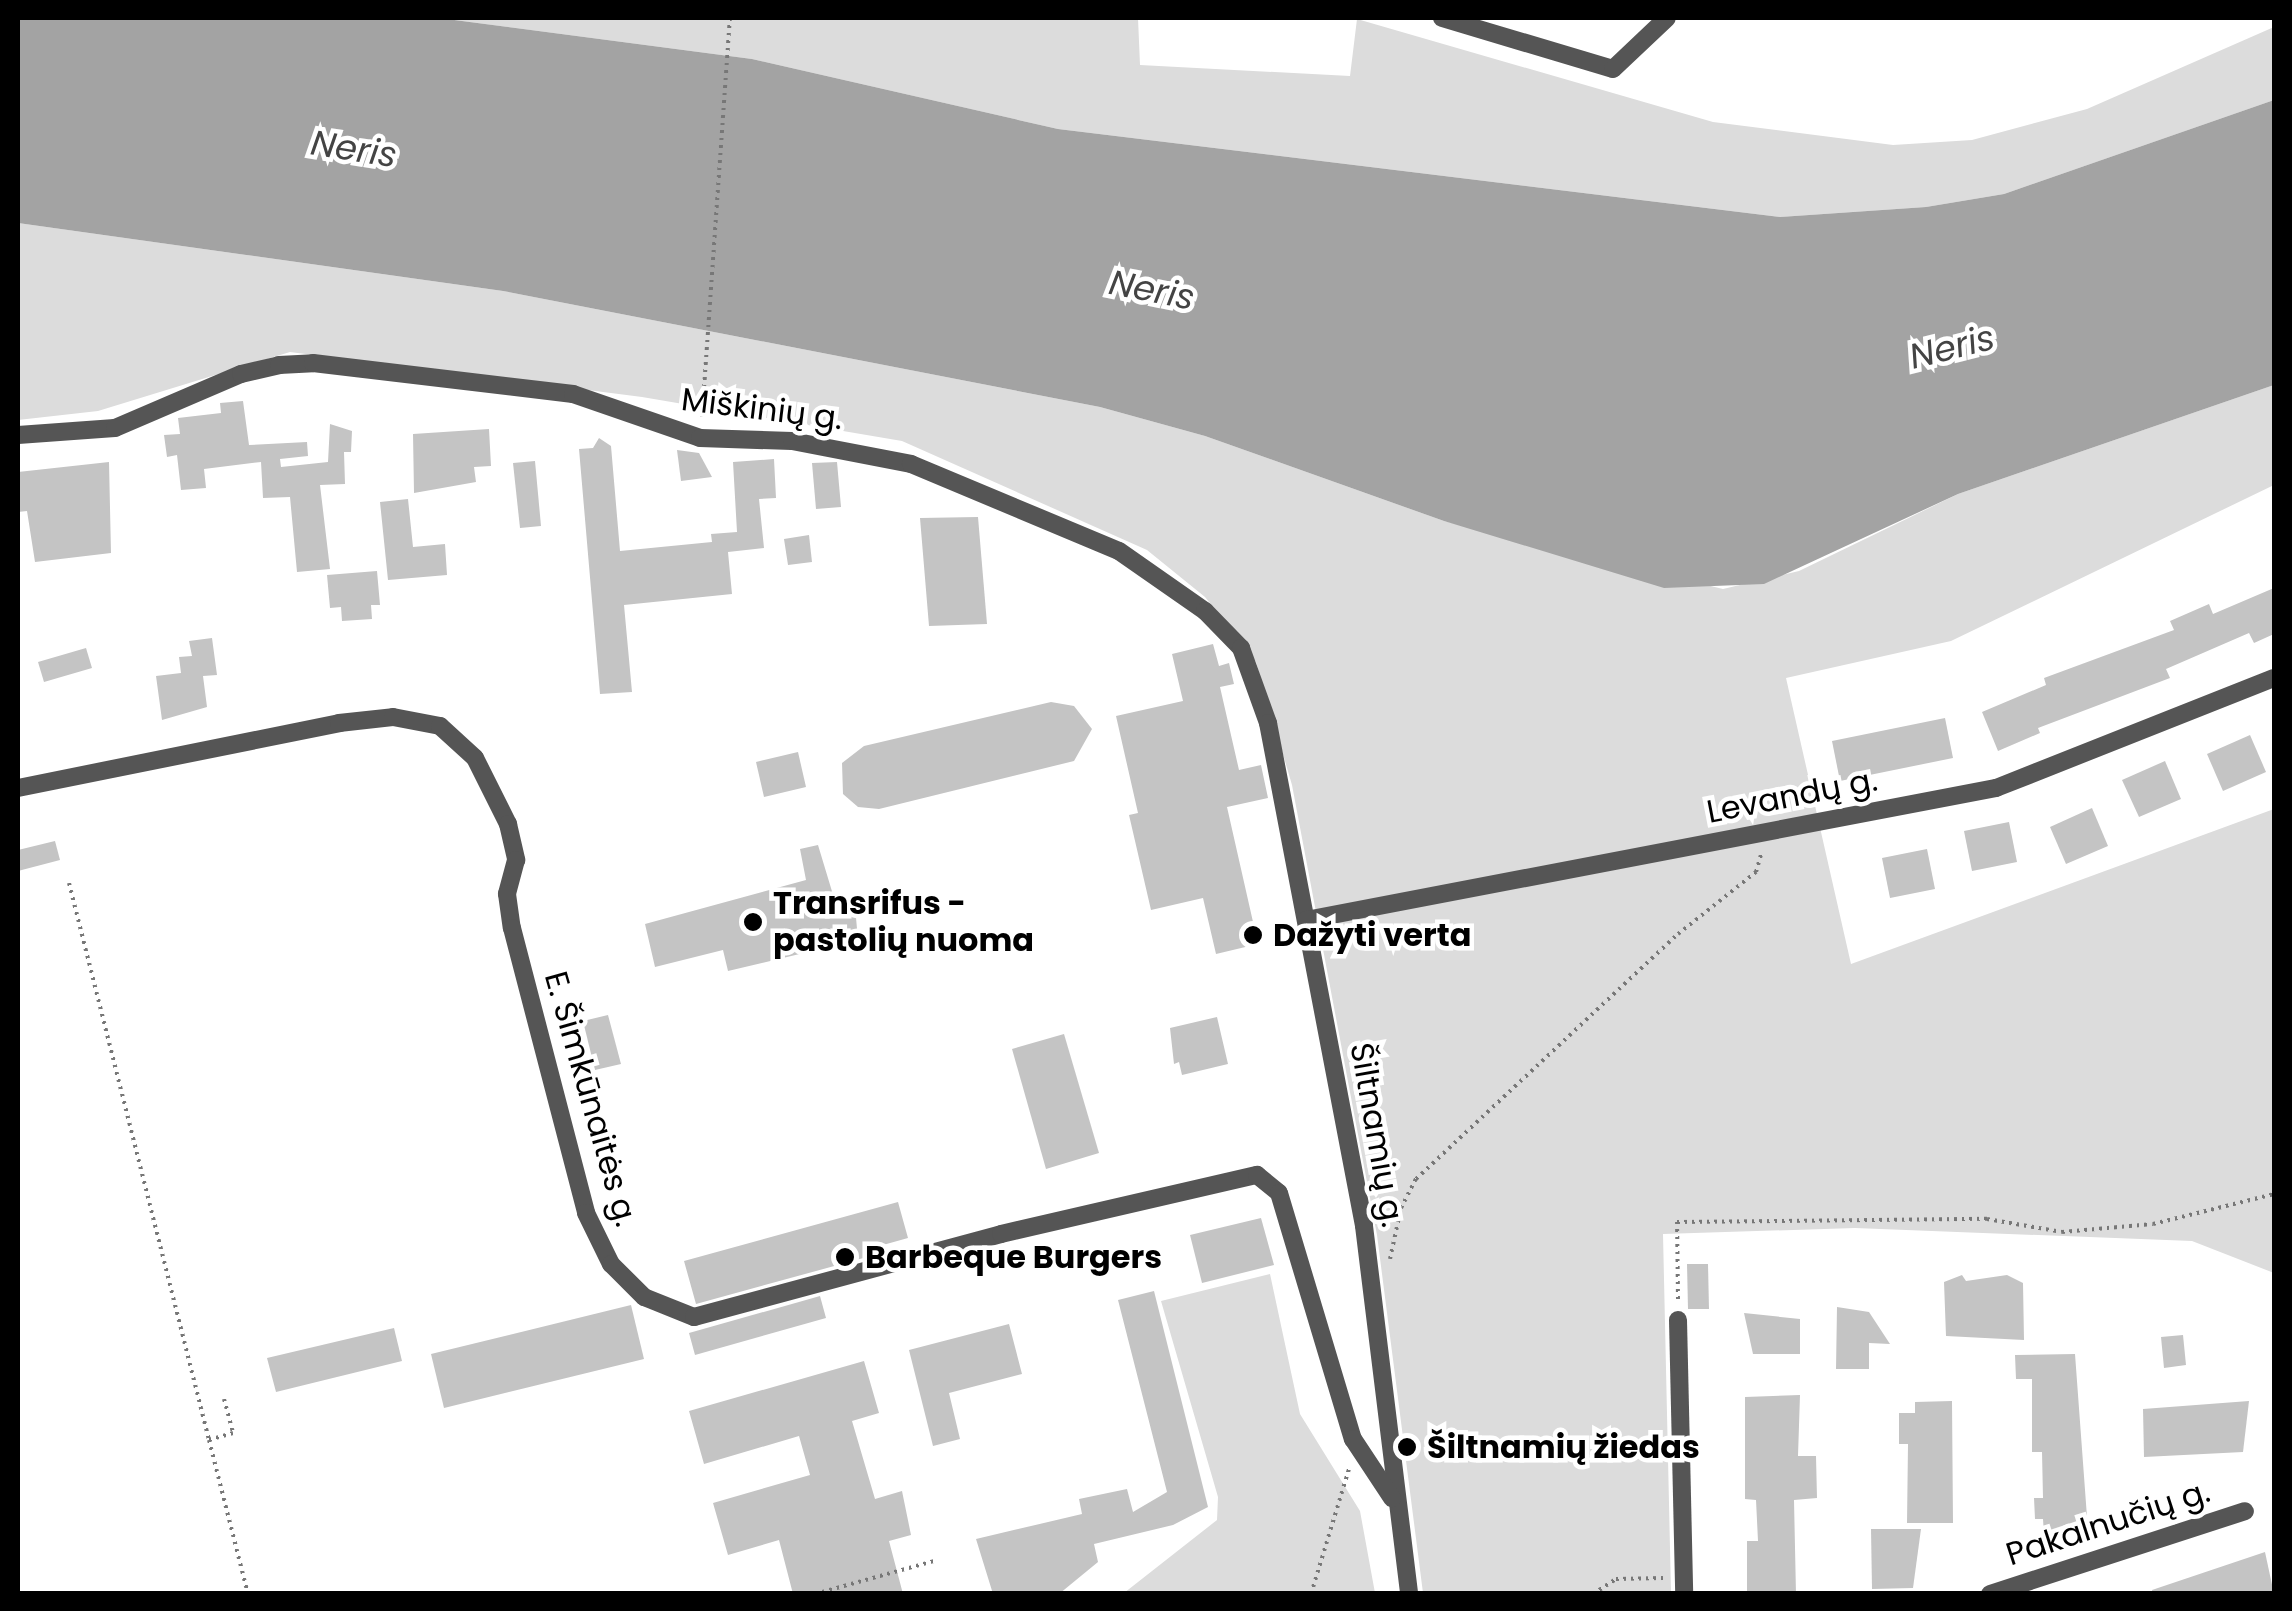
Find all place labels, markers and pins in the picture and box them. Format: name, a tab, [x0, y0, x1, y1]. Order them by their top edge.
place label: Transrifus - pastolių nuoma	[773, 885, 1034, 960]
marker: Transrifus - pastolių nuoma	[742, 911, 764, 933]
place label: Dažyti verta	[1273, 916, 1471, 954]
marker: Dažyti verta	[1242, 924, 1264, 946]
place label: Barbeque Burgers	[865, 1238, 1162, 1276]
marker: Barbeque Burgers	[834, 1246, 856, 1268]
place label: Šiltnamių žiedas	[1427, 1428, 1700, 1466]
marker: Šiltnamių žiedas	[1396, 1436, 1418, 1458]

